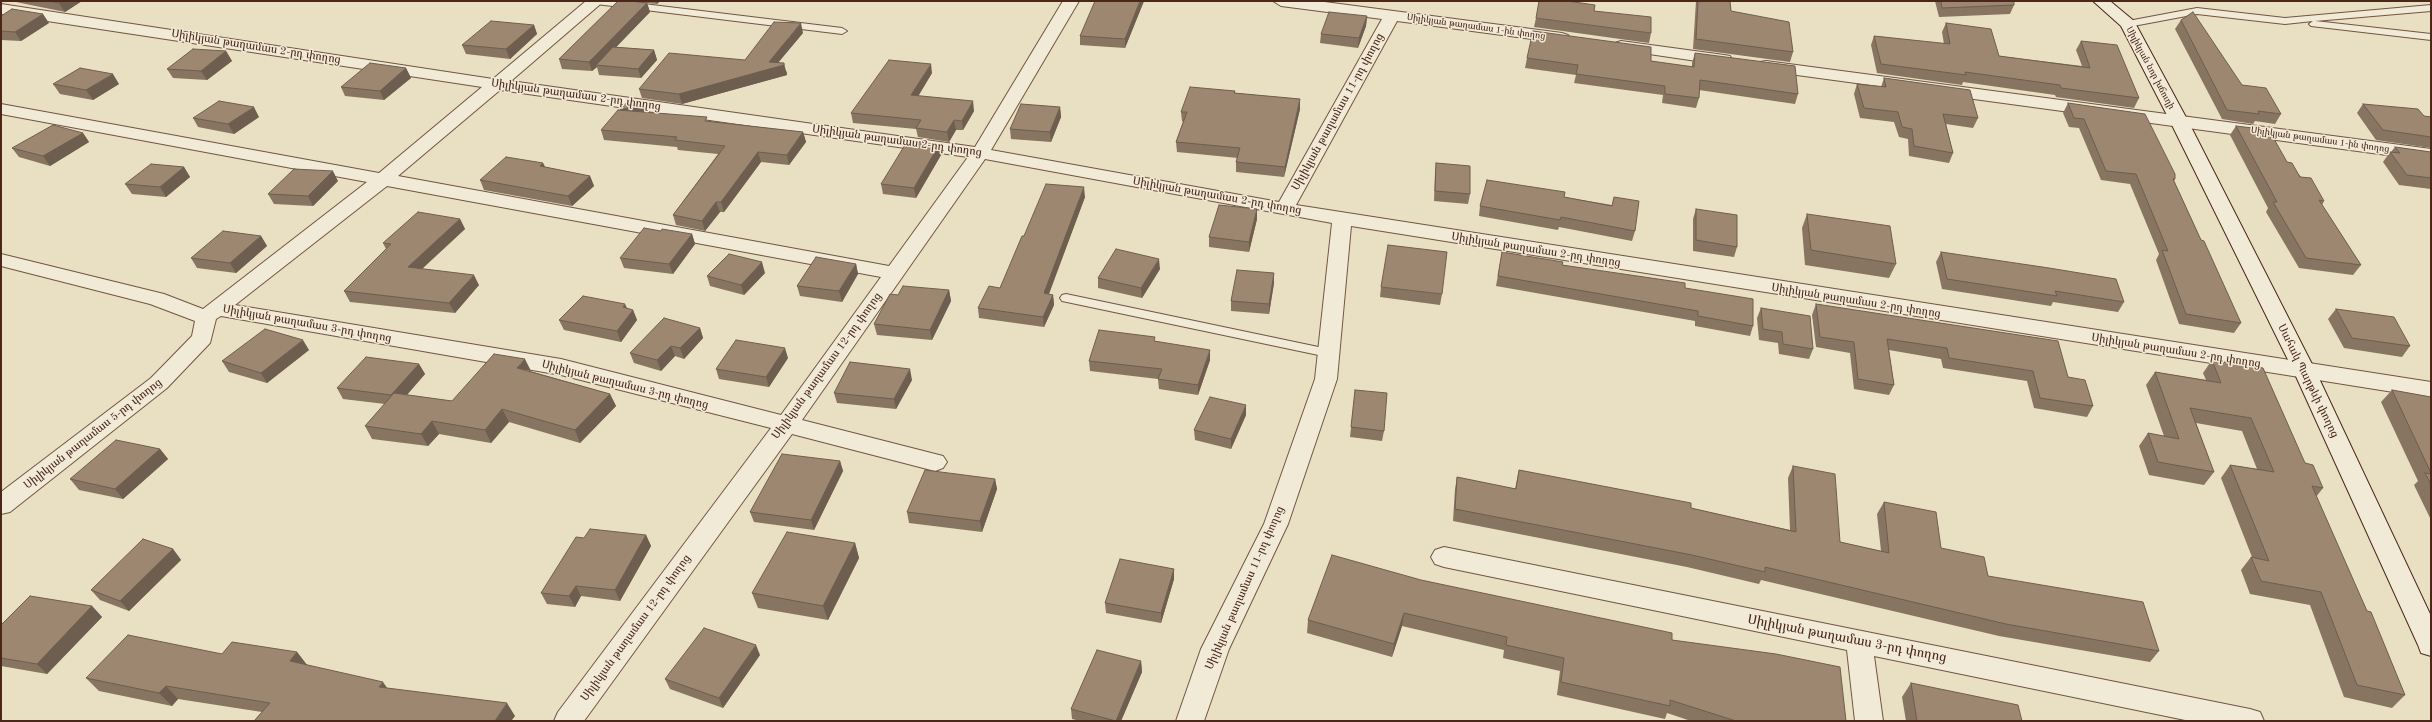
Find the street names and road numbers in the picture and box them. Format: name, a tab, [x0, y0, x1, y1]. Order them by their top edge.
street label: Սիլիկյան թաղամաս 1-ին փողոց	[1406, 12, 1546, 42]
street label: Սիլիկյան նոր խճուղի	[2124, 25, 2176, 111]
street label: Սիլիկյան թաղամաս 2-րդ փողոց	[170, 27, 342, 67]
street label: Սիլիկյան թաղամաս 11-րդ փողոց	[1289, 31, 1387, 193]
street label: Սիլիկյան թաղամաս 2-րդ փողոց	[490, 77, 662, 113]
street label: Սիլիկյան թաղամաս 2-րդ փողոց	[811, 123, 983, 159]
street label: Սիլիկյան թաղամաս 1-ին փողոց	[2250, 125, 2390, 155]
street label: Սիլիկյան թաղամաս 2-րդ փողոց	[1131, 175, 1303, 217]
street label: Սիլիկյան թաղամաս 2-րդ փողոց	[1450, 230, 1622, 270]
street label: Սիլիկյան թաղամաս 2-րդ փողոց	[1770, 281, 1942, 321]
street label: Սիլիկյան թաղամաս 12-րդ փողոց	[769, 290, 885, 442]
street label: Սիլիկյան թաղամաս 3-րդ փողոց	[221, 303, 393, 345]
street label: Սահակ Պարթևի փողոց	[2275, 322, 2341, 440]
street label: Սիլիկյան թաղամաս 2-րդ փողոց	[2090, 331, 2262, 371]
street label: Սիլիկյան թաղամաս 3-րդ փողոց	[540, 358, 710, 412]
street label: Սիլիկյան թաղամաս 5-րդ փողոց	[21, 376, 165, 492]
street label: Սիլիկյան թաղամաս 11-րդ փողոց	[1203, 504, 1287, 672]
street label: Սիլիկյան թաղամաս 12-րդ փողոց	[578, 552, 694, 704]
street label: Սիլիկյան թաղամաս 3-րդ փողոց	[1746, 612, 1948, 666]

